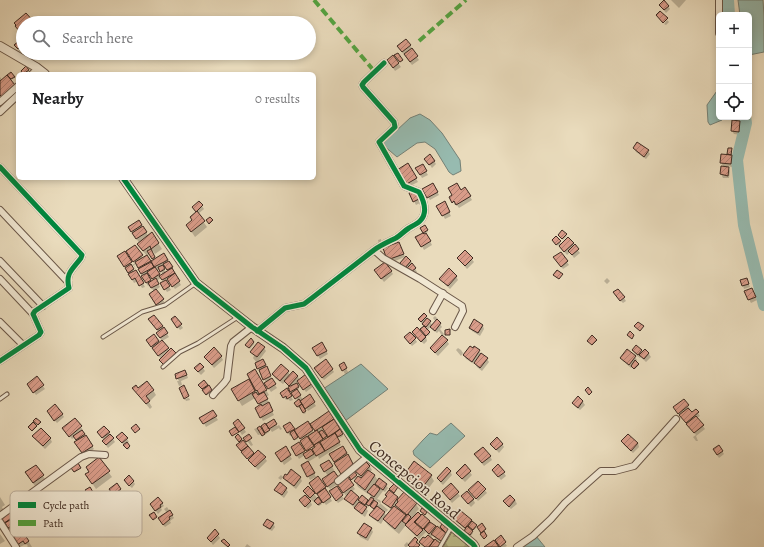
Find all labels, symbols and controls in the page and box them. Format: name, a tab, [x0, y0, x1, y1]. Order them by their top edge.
map controls	[716, 12, 752, 120]
button: +	[716, 12, 752, 48]
search box	[16, 16, 316, 60]
icon: search	[30, 27, 52, 49]
text: Search here	[62, 28, 133, 48]
button: −	[716, 48, 752, 84]
button: locate	[716, 84, 752, 120]
text: Nearby	[32, 87, 83, 110]
text: 0 results	[255, 90, 300, 107]
street label: Concepcion Road	[364, 435, 465, 525]
legend	[10, 491, 142, 537]
text: Cycle path	[43, 498, 90, 513]
text: Path	[43, 516, 64, 531]

